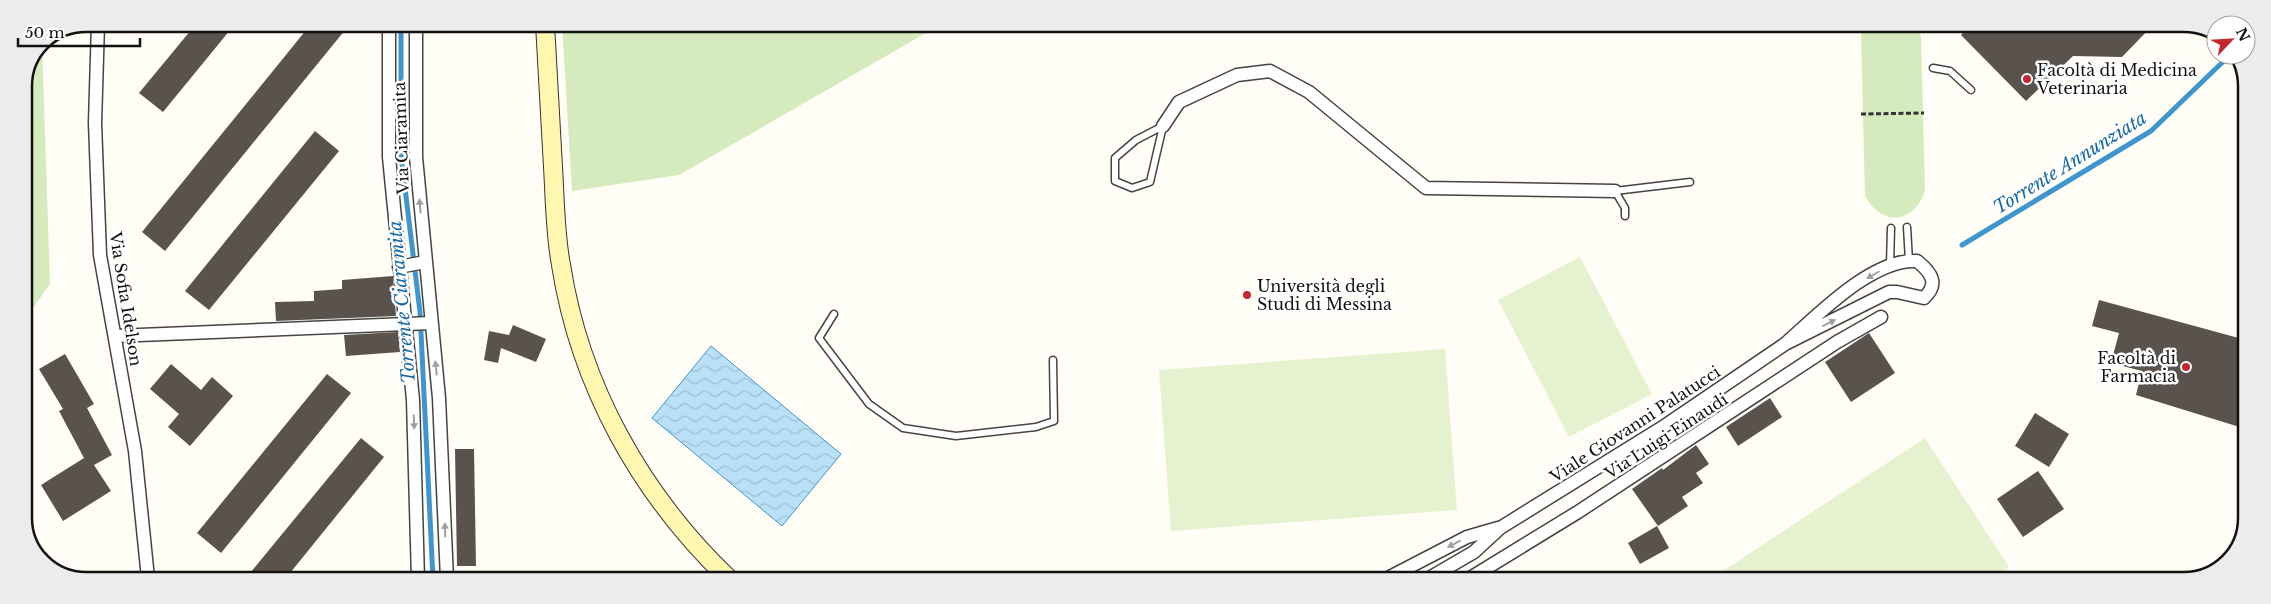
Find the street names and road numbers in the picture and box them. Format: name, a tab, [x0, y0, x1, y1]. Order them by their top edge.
street label: Via Ciaramita	[389, 81, 413, 195]
street label: Via Sofia Idelson	[105, 229, 146, 368]
street label: Viale Giovanni Palatucci	[1545, 361, 1724, 487]
street label: Via Luigi Einaudi	[1600, 389, 1732, 484]

